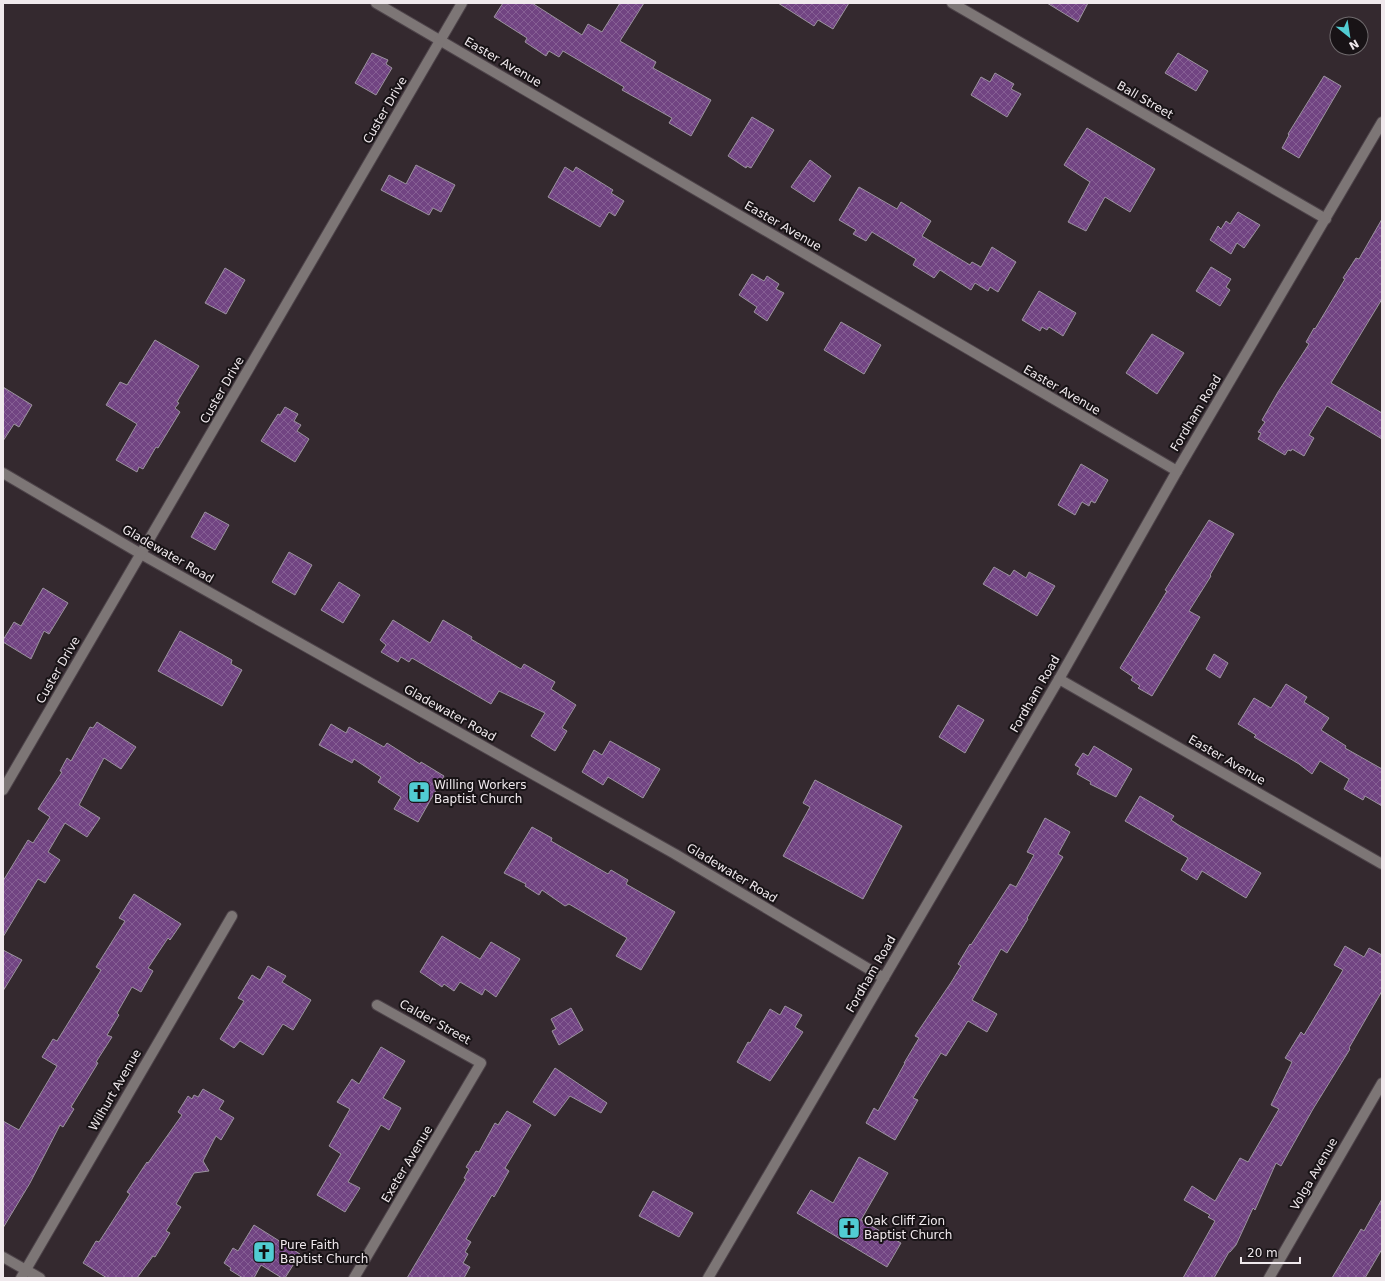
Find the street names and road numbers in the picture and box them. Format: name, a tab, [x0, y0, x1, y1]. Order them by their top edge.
street label: Easter Avenue	[462, 34, 544, 90]
street label: Custer Drive	[360, 74, 410, 146]
street label: Ball Street	[1114, 78, 1176, 122]
street label: Easter Avenue	[742, 198, 824, 254]
street label: Custer Drive	[197, 354, 247, 426]
street label: Easter Avenue	[1021, 362, 1103, 418]
street label: Fordham Road	[1168, 372, 1224, 454]
street label: Gladewater Road	[120, 522, 216, 586]
street label: Custer Drive	[33, 634, 83, 706]
street label: Fordham Road	[1007, 653, 1063, 735]
street label: Gladewater Road	[402, 682, 498, 744]
street label: Easter Avenue	[1186, 732, 1268, 788]
street label: Gladewater Road	[684, 840, 780, 906]
street label: Fordham Road	[843, 933, 899, 1015]
street label: Calder Street	[397, 997, 473, 1047]
street label: Wilhurt Avenue	[86, 1047, 144, 1133]
street label: Exeter Avenue	[379, 1123, 435, 1205]
street label: Volga Avenue	[1288, 1135, 1340, 1213]

